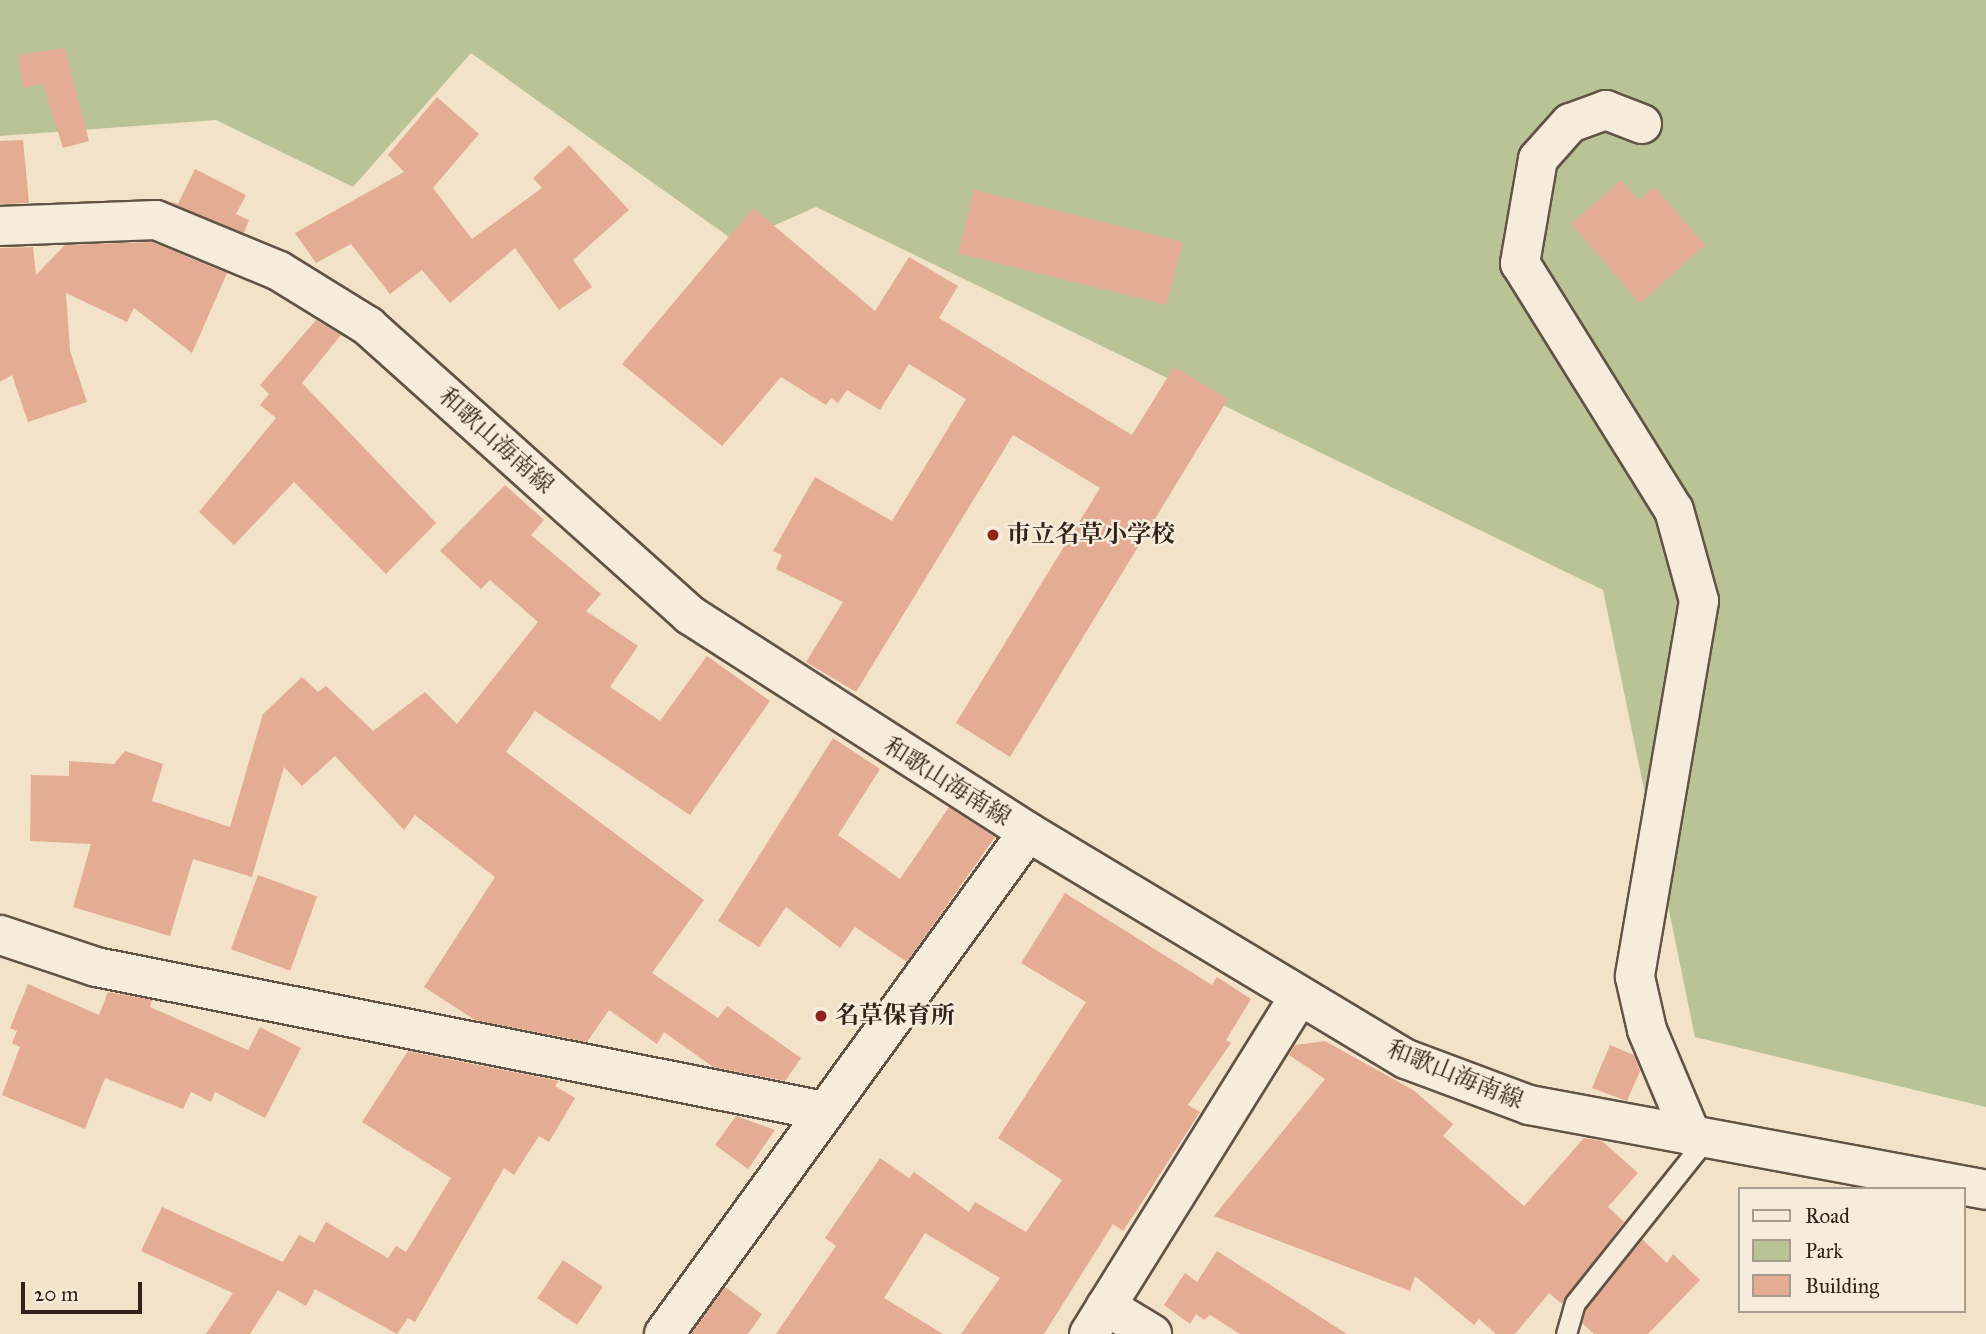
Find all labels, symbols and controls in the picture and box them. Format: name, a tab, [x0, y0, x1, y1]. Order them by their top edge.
street label: 和歌山海南線	[433, 382, 559, 500]
place label: 市立名草小学校	[1007, 521, 1175, 549]
marker: 市立名草小学校	[985, 527, 1001, 543]
street label: 和歌山海南線	[878, 732, 1016, 832]
place label: 名草保育所	[835, 1002, 955, 1030]
marker: 名草保育所	[813, 1008, 829, 1024]
street label: 和歌山海南線	[1383, 1035, 1527, 1115]
legend	[1738, 1187, 1965, 1313]
text: Road	[1805, 1203, 1850, 1229]
text: Park	[1805, 1238, 1843, 1264]
scale bar	[24, 1268, 145, 1312]
text: Building	[1805, 1273, 1879, 1299]
text: 20 m	[34, 1281, 79, 1307]

